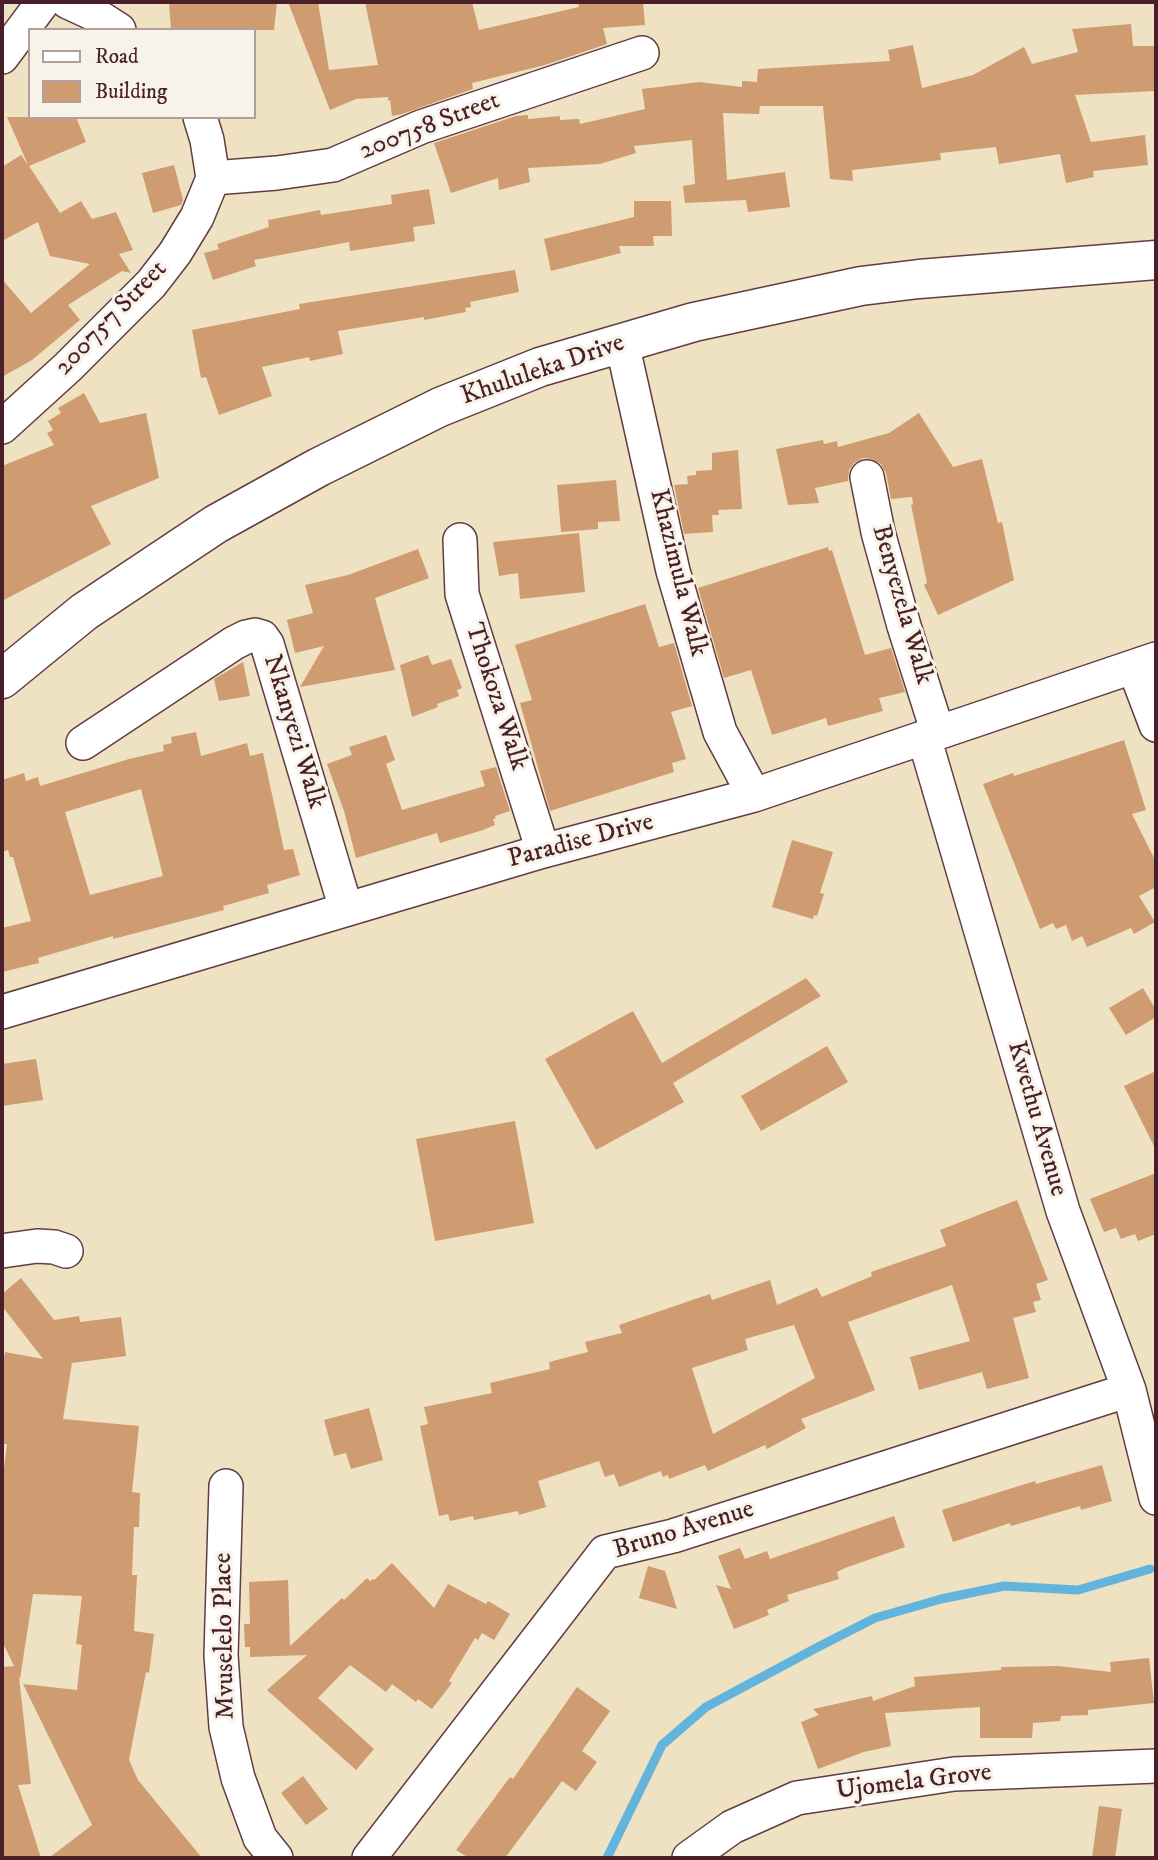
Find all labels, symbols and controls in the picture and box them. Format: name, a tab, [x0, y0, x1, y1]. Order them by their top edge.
legend	[28, 28, 256, 119]
text: Road	[95, 44, 139, 70]
text: Building	[95, 79, 167, 105]
street label: 200758 Street	[356, 86, 504, 168]
street label: 200757 Street	[49, 255, 175, 383]
street label: Khululeka Drive	[457, 329, 629, 413]
street label: Khazimula Walk	[641, 486, 713, 660]
street label: Benyezela Walk	[863, 522, 939, 688]
street label: Thokoza Walk	[457, 619, 533, 775]
street label: Nkanyezi Walk	[255, 651, 331, 813]
street label: Paradise Drive	[505, 808, 657, 876]
street label: Kwethu Avenue	[999, 1038, 1073, 1200]
street label: Bruno Avenue	[610, 1495, 758, 1567]
street label: Mvuselelo Place	[209, 1552, 243, 1720]
street label: Ujomela Grove	[835, 1758, 993, 1808]

